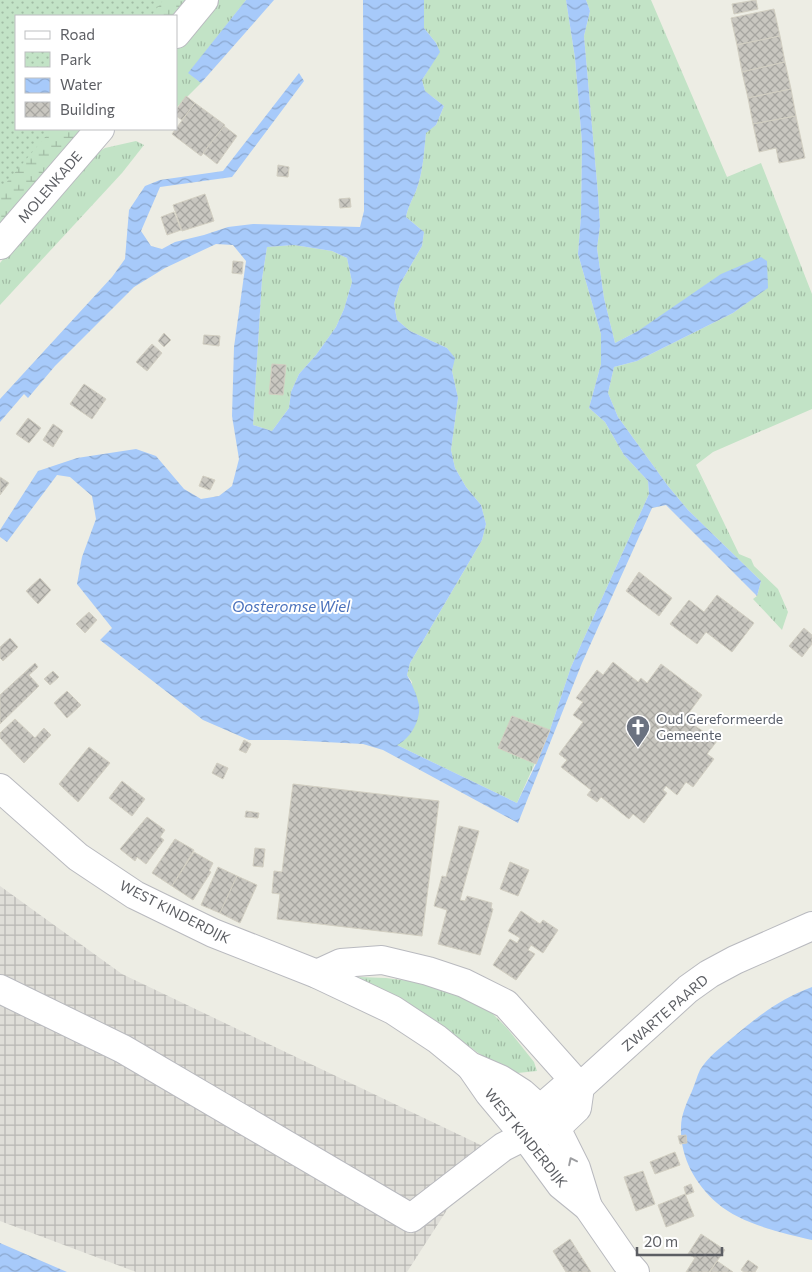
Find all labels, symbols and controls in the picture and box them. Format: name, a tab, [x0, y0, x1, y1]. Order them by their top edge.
legend	[15, 15, 178, 130]
text: Road	[60, 25, 95, 43]
text: Park	[60, 50, 91, 68]
text: Water	[60, 75, 102, 93]
text: Building	[60, 100, 115, 118]
street label: MOLENKADE	[14, 147, 85, 226]
water label: Oosteromse Wiel	[232, 597, 351, 615]
place label: Oud Gereformeerde Gemeente	[656, 710, 783, 743]
church icon: Oud Gereformeerde Gemeente	[625, 714, 651, 748]
street label: WEST KINDERDIJK	[117, 876, 233, 947]
street label: ZWARTE PAARD	[618, 971, 711, 1055]
street label: WEST KINDERDIJK	[481, 1085, 571, 1190]
one-way arrow	[568, 1157, 578, 1166]
scale bar	[637, 1224, 722, 1256]
text: 20 m	[644, 1232, 678, 1250]

